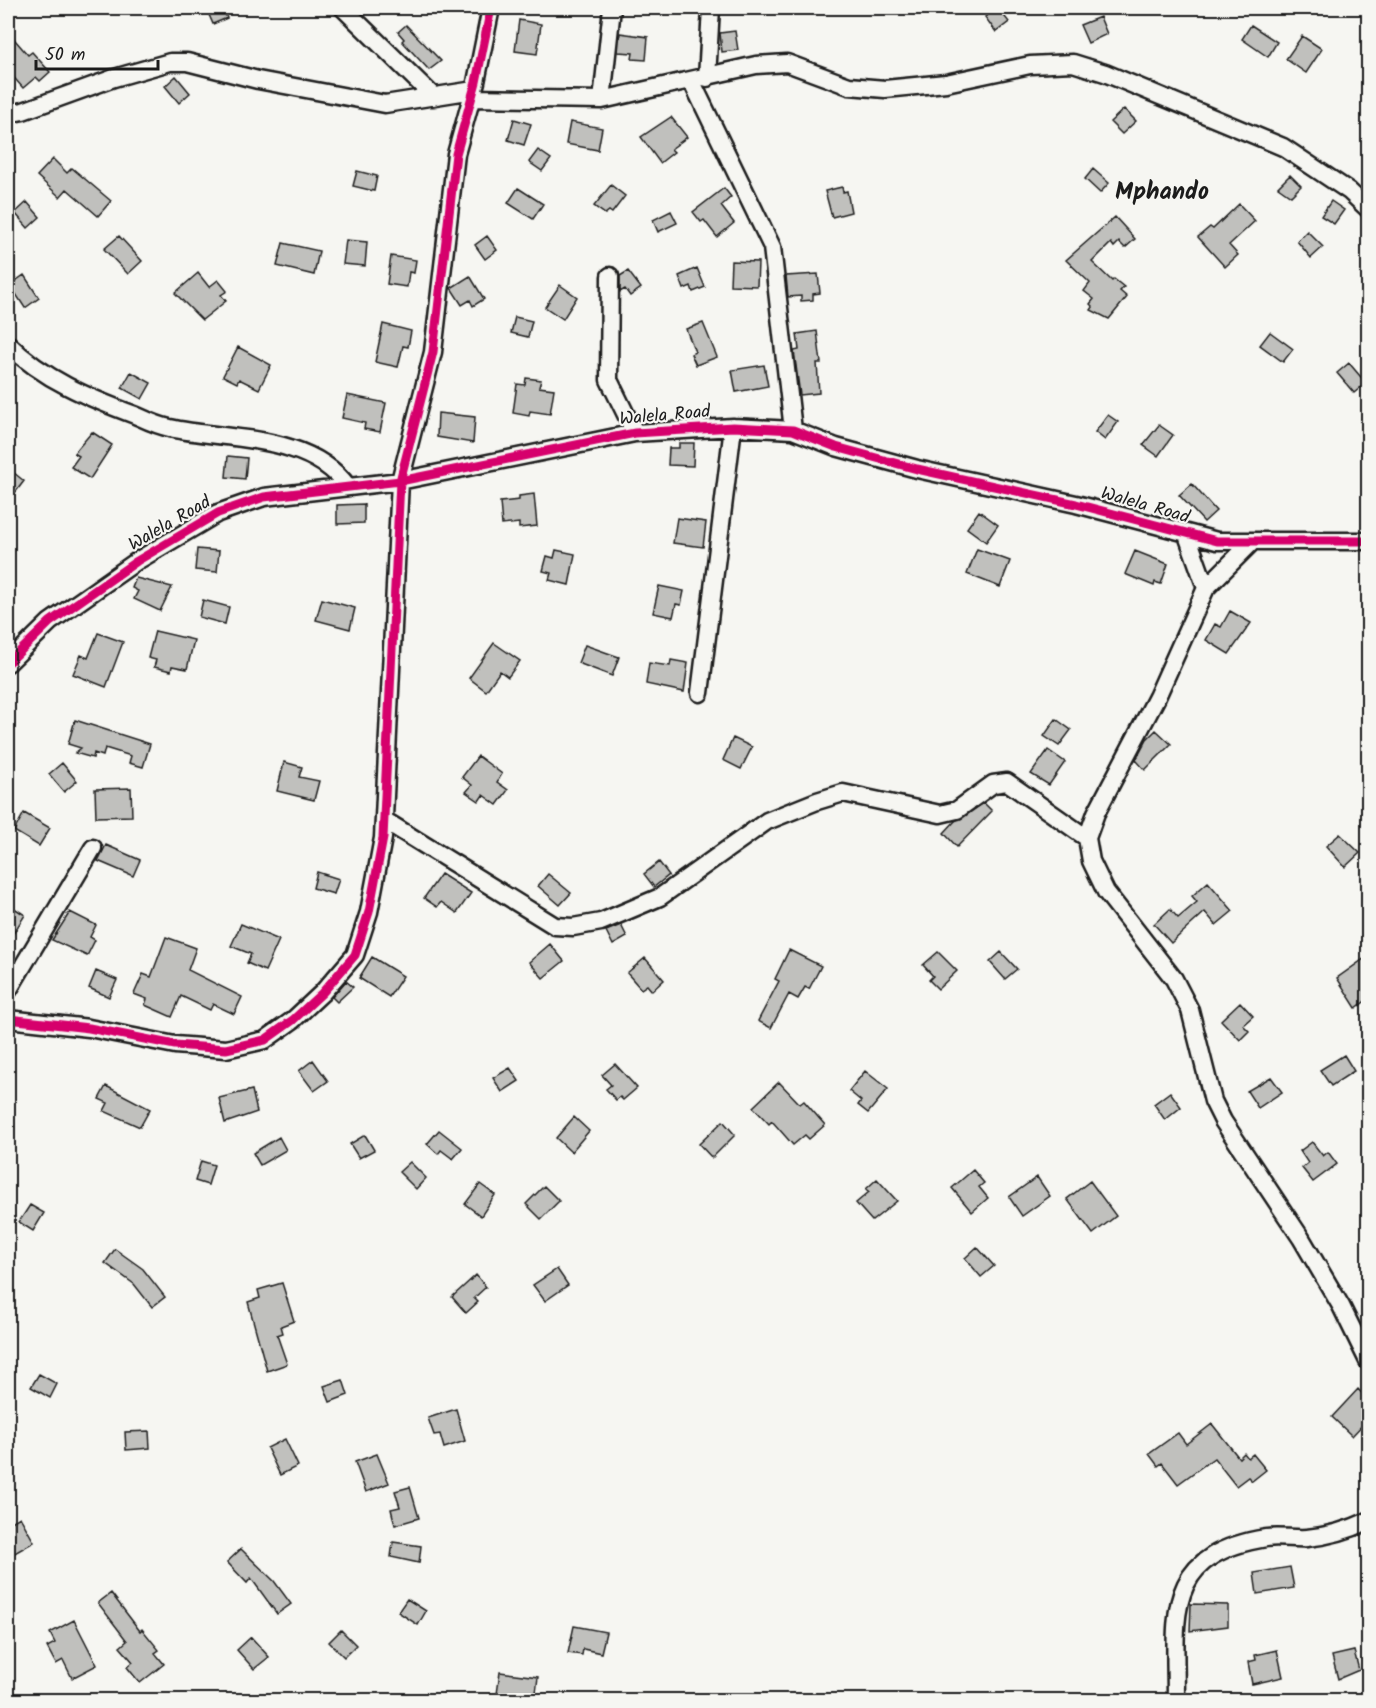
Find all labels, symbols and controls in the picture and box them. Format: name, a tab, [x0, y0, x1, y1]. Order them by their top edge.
scale bar	[36, 33, 158, 71]
text: 50 m	[45, 41, 85, 70]
district label: Mphando	[1115, 173, 1209, 212]
street label: Walela Road	[618, 397, 713, 434]
street label: Walela Road	[1097, 479, 1194, 533]
street label: Walela Road	[123, 488, 218, 559]

